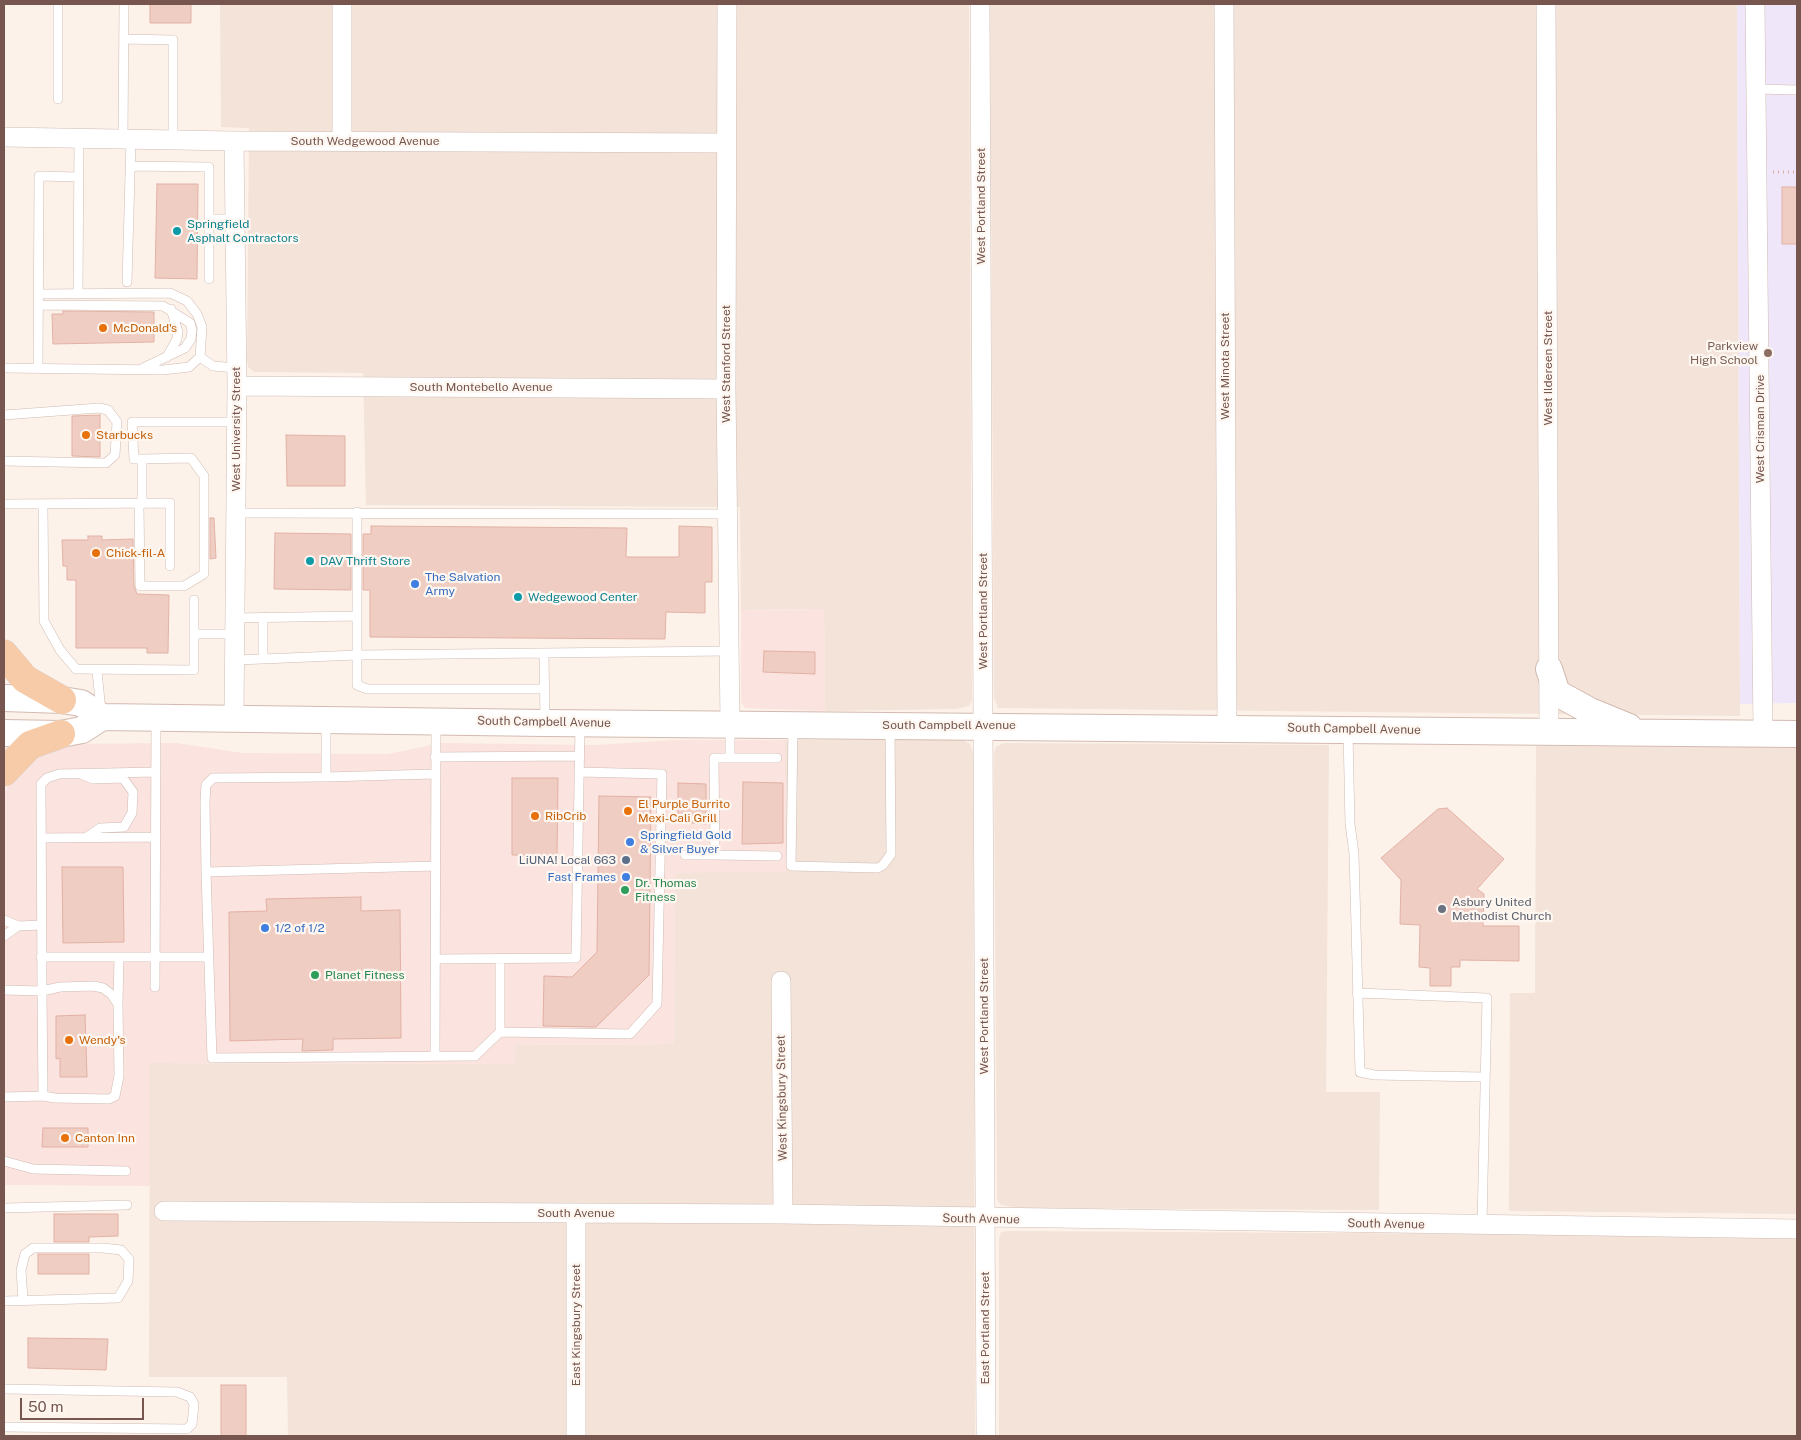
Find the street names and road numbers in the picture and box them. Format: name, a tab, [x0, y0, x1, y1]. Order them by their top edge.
street label: South Wedgewood Avenue	[290, 134, 440, 148]
street label: West Portland Street	[974, 148, 988, 264]
street label: West Stanford Street	[719, 305, 733, 423]
street label: West Ildereen Street	[1541, 311, 1555, 425]
street label: West Minota Street	[1218, 312, 1232, 420]
street label: West University Street	[229, 367, 243, 491]
street label: West Crisman Drive	[1753, 375, 1767, 483]
street label: South Montebello Avenue	[409, 380, 553, 394]
street label: West Portland Street	[976, 553, 990, 669]
street label: South Campbell Avenue	[477, 714, 611, 730]
street label: South Campbell Avenue	[882, 718, 1016, 732]
street label: South Campbell Avenue	[1287, 721, 1421, 737]
street label: West Portland Street	[977, 958, 991, 1074]
street label: West Kingsbury Street	[774, 1035, 790, 1161]
street label: South Avenue	[537, 1206, 615, 1220]
street label: South Avenue	[942, 1211, 1020, 1227]
street label: South Avenue	[1347, 1216, 1425, 1232]
street label: East Kingsbury Street	[569, 1264, 583, 1386]
street label: East Portland Street	[978, 1271, 992, 1385]

